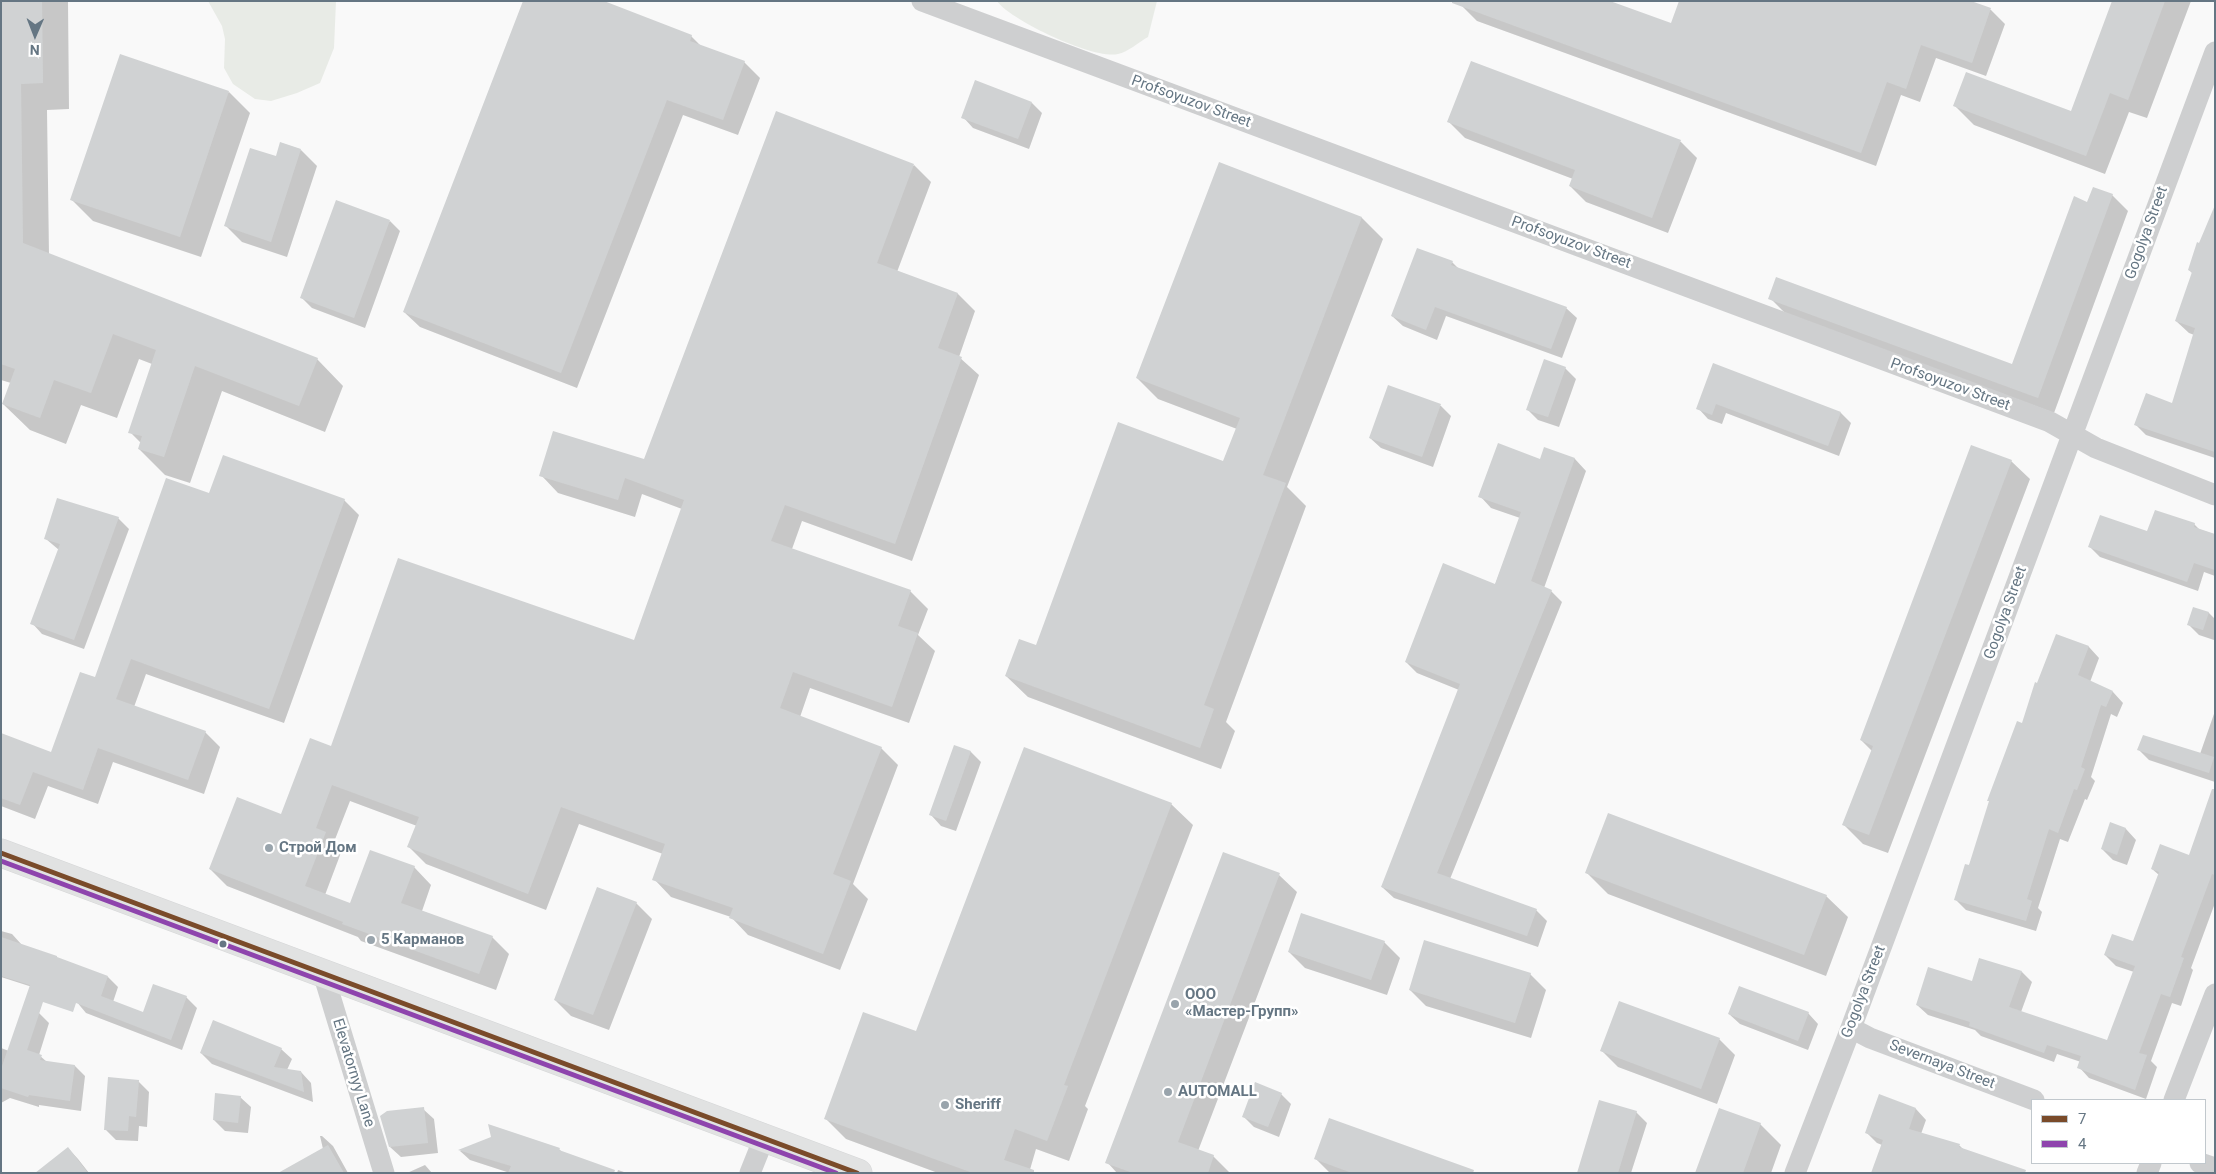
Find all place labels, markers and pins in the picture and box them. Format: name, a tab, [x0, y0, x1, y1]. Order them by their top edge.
place label: Строй Дом	[279, 839, 357, 857]
marker: Строй Дом	[263, 842, 275, 854]
place label: 5 Карманов	[381, 931, 464, 949]
marker: 5 Карманов	[365, 934, 377, 946]
unlabelled marker	[218, 939, 228, 949]
place label: ООО «Мастер-Групп»	[1185, 986, 1298, 1021]
marker: ООО «Мастер-Групп»	[1169, 998, 1181, 1010]
place label: AUTOMALL	[1178, 1083, 1257, 1101]
marker: AUTOMALL	[1162, 1086, 1174, 1098]
place label: Sheriff	[955, 1096, 1001, 1114]
marker: Sheriff	[939, 1099, 951, 1111]

